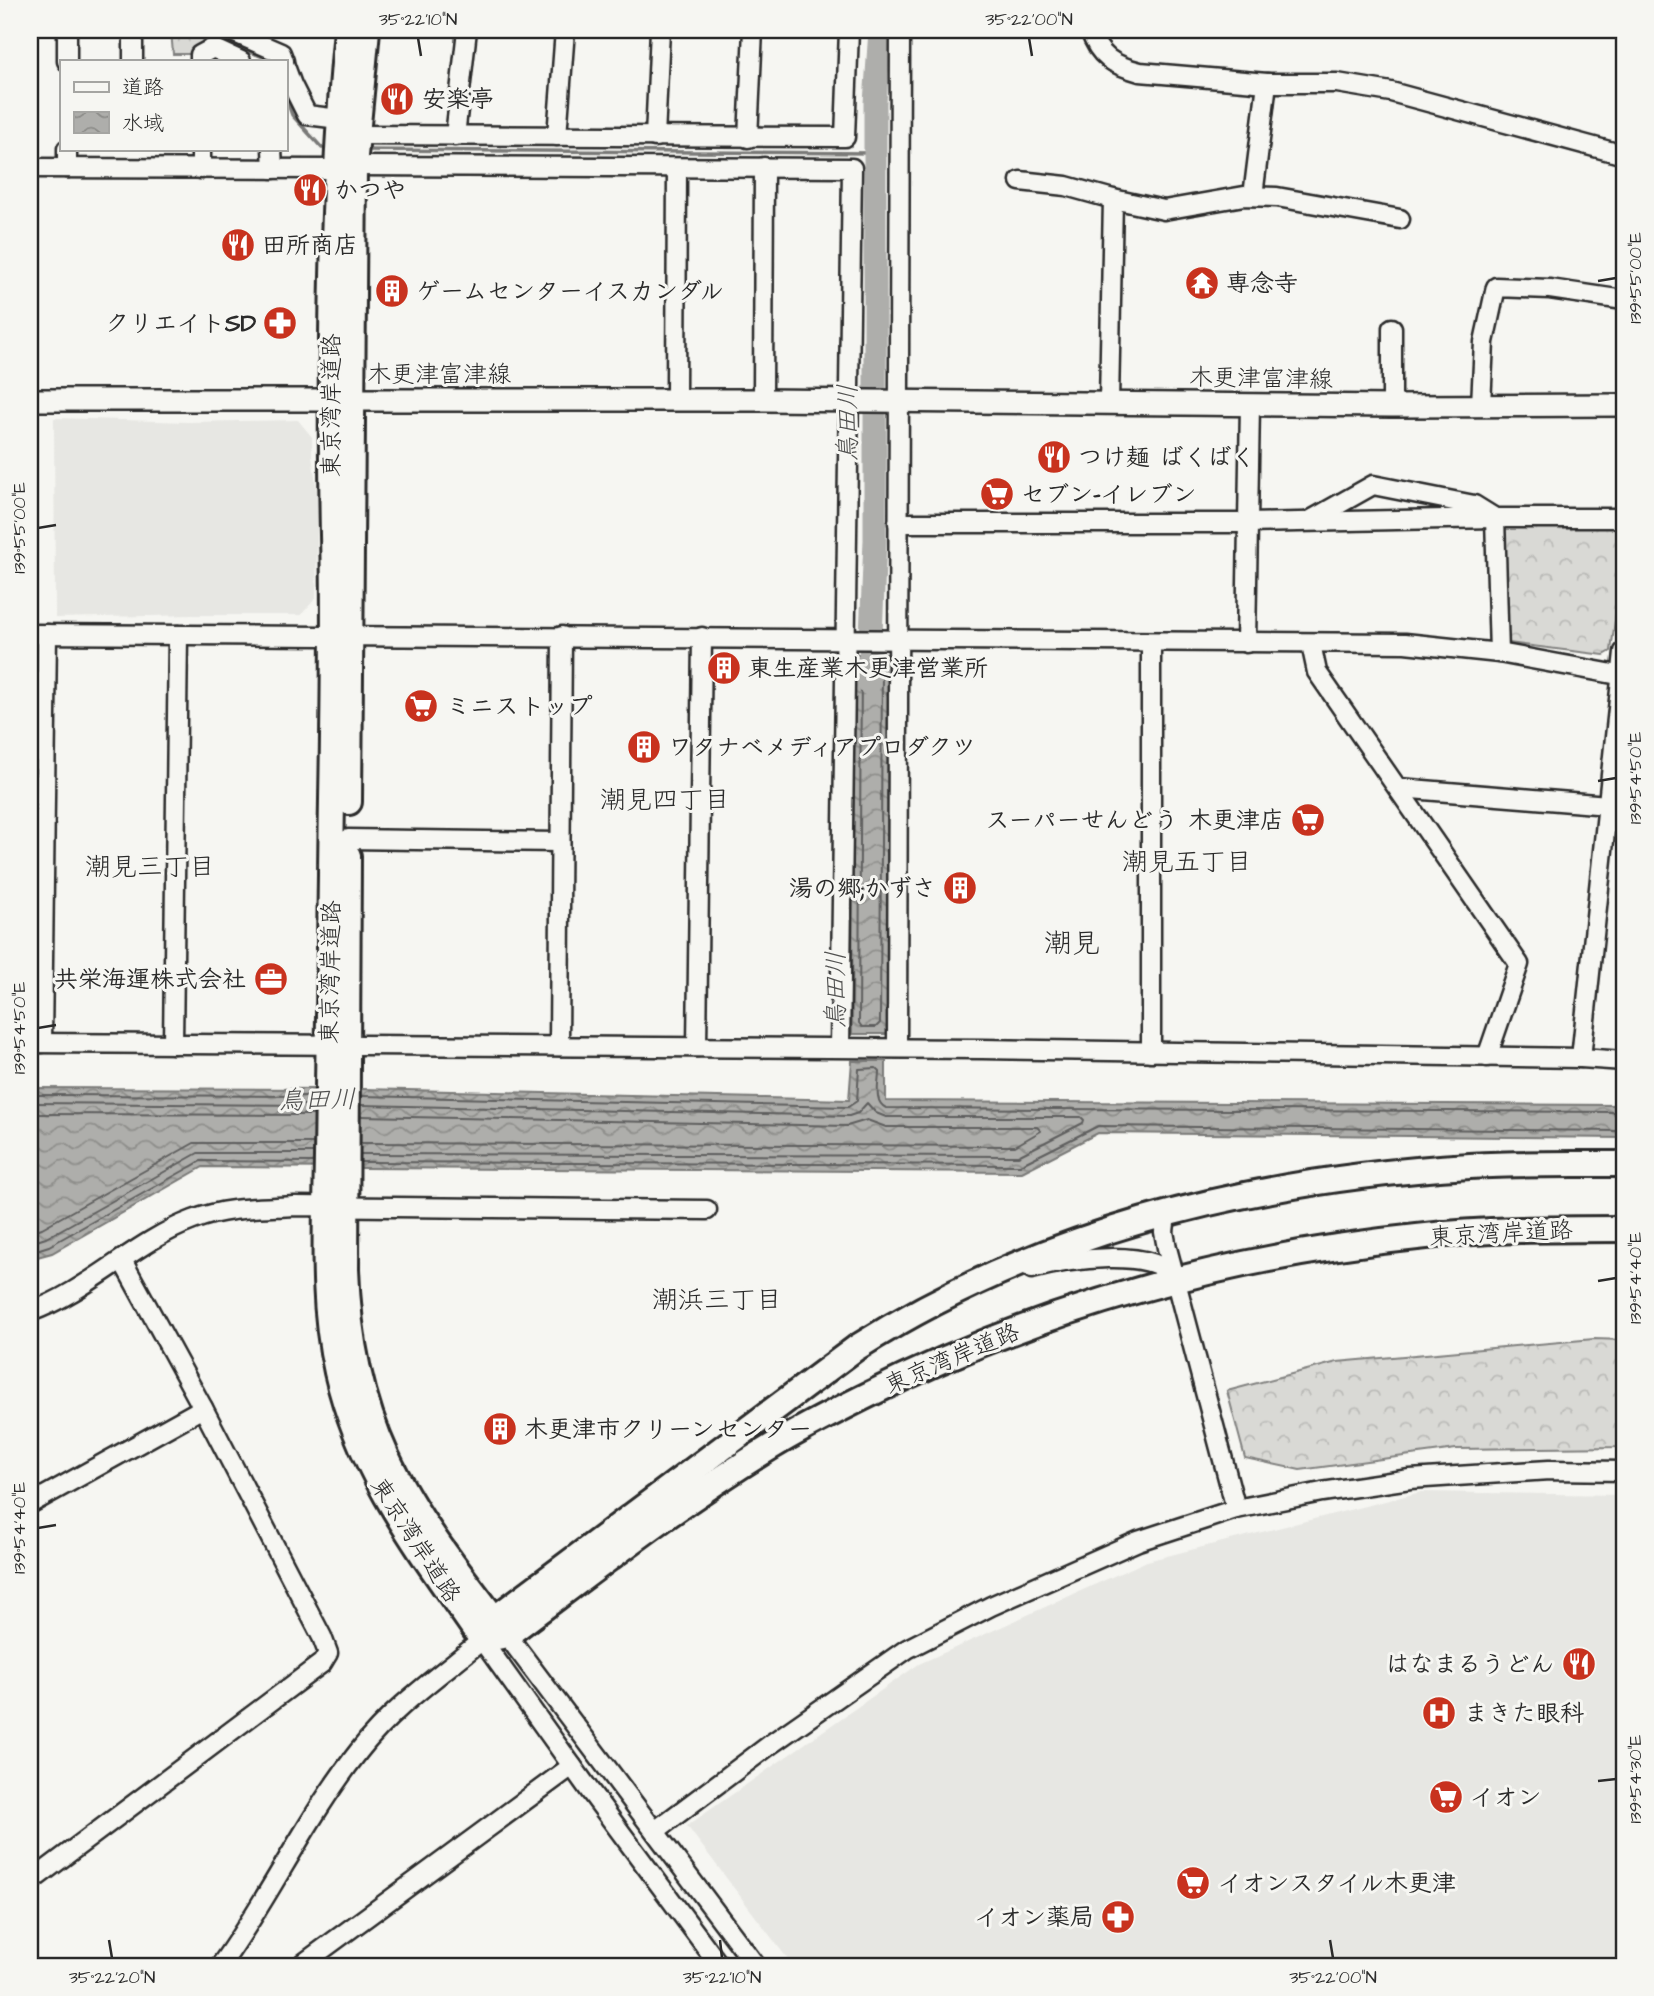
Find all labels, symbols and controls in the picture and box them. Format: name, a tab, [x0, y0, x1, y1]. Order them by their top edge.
text: 35°22'10"N	[379, 7, 457, 32]
text: 35°22'00"N	[985, 7, 1073, 32]
legend	[60, 60, 287, 150]
text: 道路	[122, 73, 164, 102]
restaurant icon: 安楽亭	[378, 80, 416, 118]
place label: 安楽亭	[422, 83, 494, 117]
text: 水域	[122, 109, 164, 138]
restaurant icon: かつや	[291, 171, 329, 209]
place label: かつや	[334, 174, 406, 208]
restaurant icon: 田所商店	[219, 226, 257, 264]
place label: 田所商店	[262, 229, 358, 263]
text: 139°55'00"E	[1623, 232, 1648, 324]
temple icon: 専念寺	[1183, 264, 1221, 302]
place label: 専念寺	[1226, 267, 1298, 301]
building icon: ゲームセンターイスカンダル	[373, 272, 411, 310]
place label: ゲームセンターイスカンダル	[416, 275, 724, 309]
pharmacy icon: クリエイトSD	[261, 304, 299, 342]
place label: クリエイトSD	[105, 307, 256, 341]
street label: 東京湾岸道路	[315, 333, 349, 477]
street label: 木更津富津線	[367, 358, 511, 392]
street label: 木更津富津線	[1189, 361, 1333, 397]
water label: 鳥田川	[830, 384, 866, 462]
restaurant icon: つけ麺 ばくばく	[1035, 438, 1073, 476]
place label: つけ麺 ばくばく	[1078, 441, 1256, 475]
supermarket icon: セブン-イレブン	[978, 475, 1016, 513]
place label: セブン-イレブン	[1021, 478, 1196, 512]
text: 139°55'00"E	[7, 482, 32, 574]
building icon: 東生産業木更津営業所	[705, 649, 743, 687]
place label: 東生産業木更津営業所	[748, 652, 988, 686]
supermarket icon: ミニストップ	[402, 687, 440, 725]
place label: ミニストップ	[446, 690, 592, 724]
building icon: ワタナベメディアプロダクツ	[625, 728, 663, 766]
place label: ワタナベメディアプロダクツ	[668, 731, 976, 765]
text: 139°54'50"E	[1623, 731, 1648, 824]
district label: 潮見四丁目	[600, 782, 730, 818]
supermarket icon: スーパーせんどう 木更津店	[1289, 801, 1327, 839]
place label: スーパーせんどう 木更津店	[985, 804, 1284, 838]
district label: 潮見五丁目	[1122, 844, 1252, 880]
district label: 潮見三丁目	[85, 849, 215, 885]
building icon: 湯の郷;かずさ	[941, 869, 979, 907]
place label: 湯の郷;かずさ	[789, 872, 936, 906]
street label: 東京湾岸道路	[313, 900, 349, 1044]
district label: 潮見	[1044, 924, 1100, 963]
water label: 鳥田川	[818, 951, 854, 1029]
office icon: 共栄海運株式会社	[252, 960, 290, 998]
place label: 共栄海運株式会社	[54, 963, 246, 997]
text: 139°54'50"E	[7, 981, 32, 1074]
water label: 鳥田川	[278, 1081, 356, 1119]
street label: 東京湾岸道路	[1428, 1213, 1574, 1255]
text: 139°54'40"E	[1623, 1232, 1648, 1324]
district label: 潮浜三丁目	[652, 1282, 782, 1318]
street label: 東京湾岸道路	[879, 1315, 1025, 1403]
building icon: 木更津市クリーンセンター	[481, 1410, 519, 1448]
place label: 木更津市クリーンセンター	[524, 1413, 812, 1447]
street label: 東京湾岸道路	[362, 1471, 469, 1610]
text: 139°54'40"E	[7, 1482, 32, 1574]
restaurant icon: はなまるうどん	[1560, 1645, 1598, 1683]
place label: はなまるうどん	[1386, 1648, 1554, 1682]
hospital icon: まきた眼科	[1420, 1694, 1458, 1732]
place label: まきた眼科	[1464, 1697, 1584, 1731]
text: 139°54'30"E	[1623, 1734, 1648, 1824]
supermarket icon: イオン	[1427, 1778, 1465, 1816]
place label: イオン	[1470, 1781, 1542, 1815]
supermarket icon: イオンスタイル木更津	[1174, 1864, 1212, 1902]
place label: イオンスタイル木更津	[1218, 1867, 1456, 1901]
pharmacy icon: イオン薬局	[1099, 1898, 1137, 1936]
place label: イオン薬局	[974, 1901, 1094, 1935]
text: 35°22'20"N	[69, 1965, 155, 1990]
text: 35°22'10"N	[683, 1965, 761, 1990]
text: 35°22'00"N	[1289, 1965, 1377, 1990]

